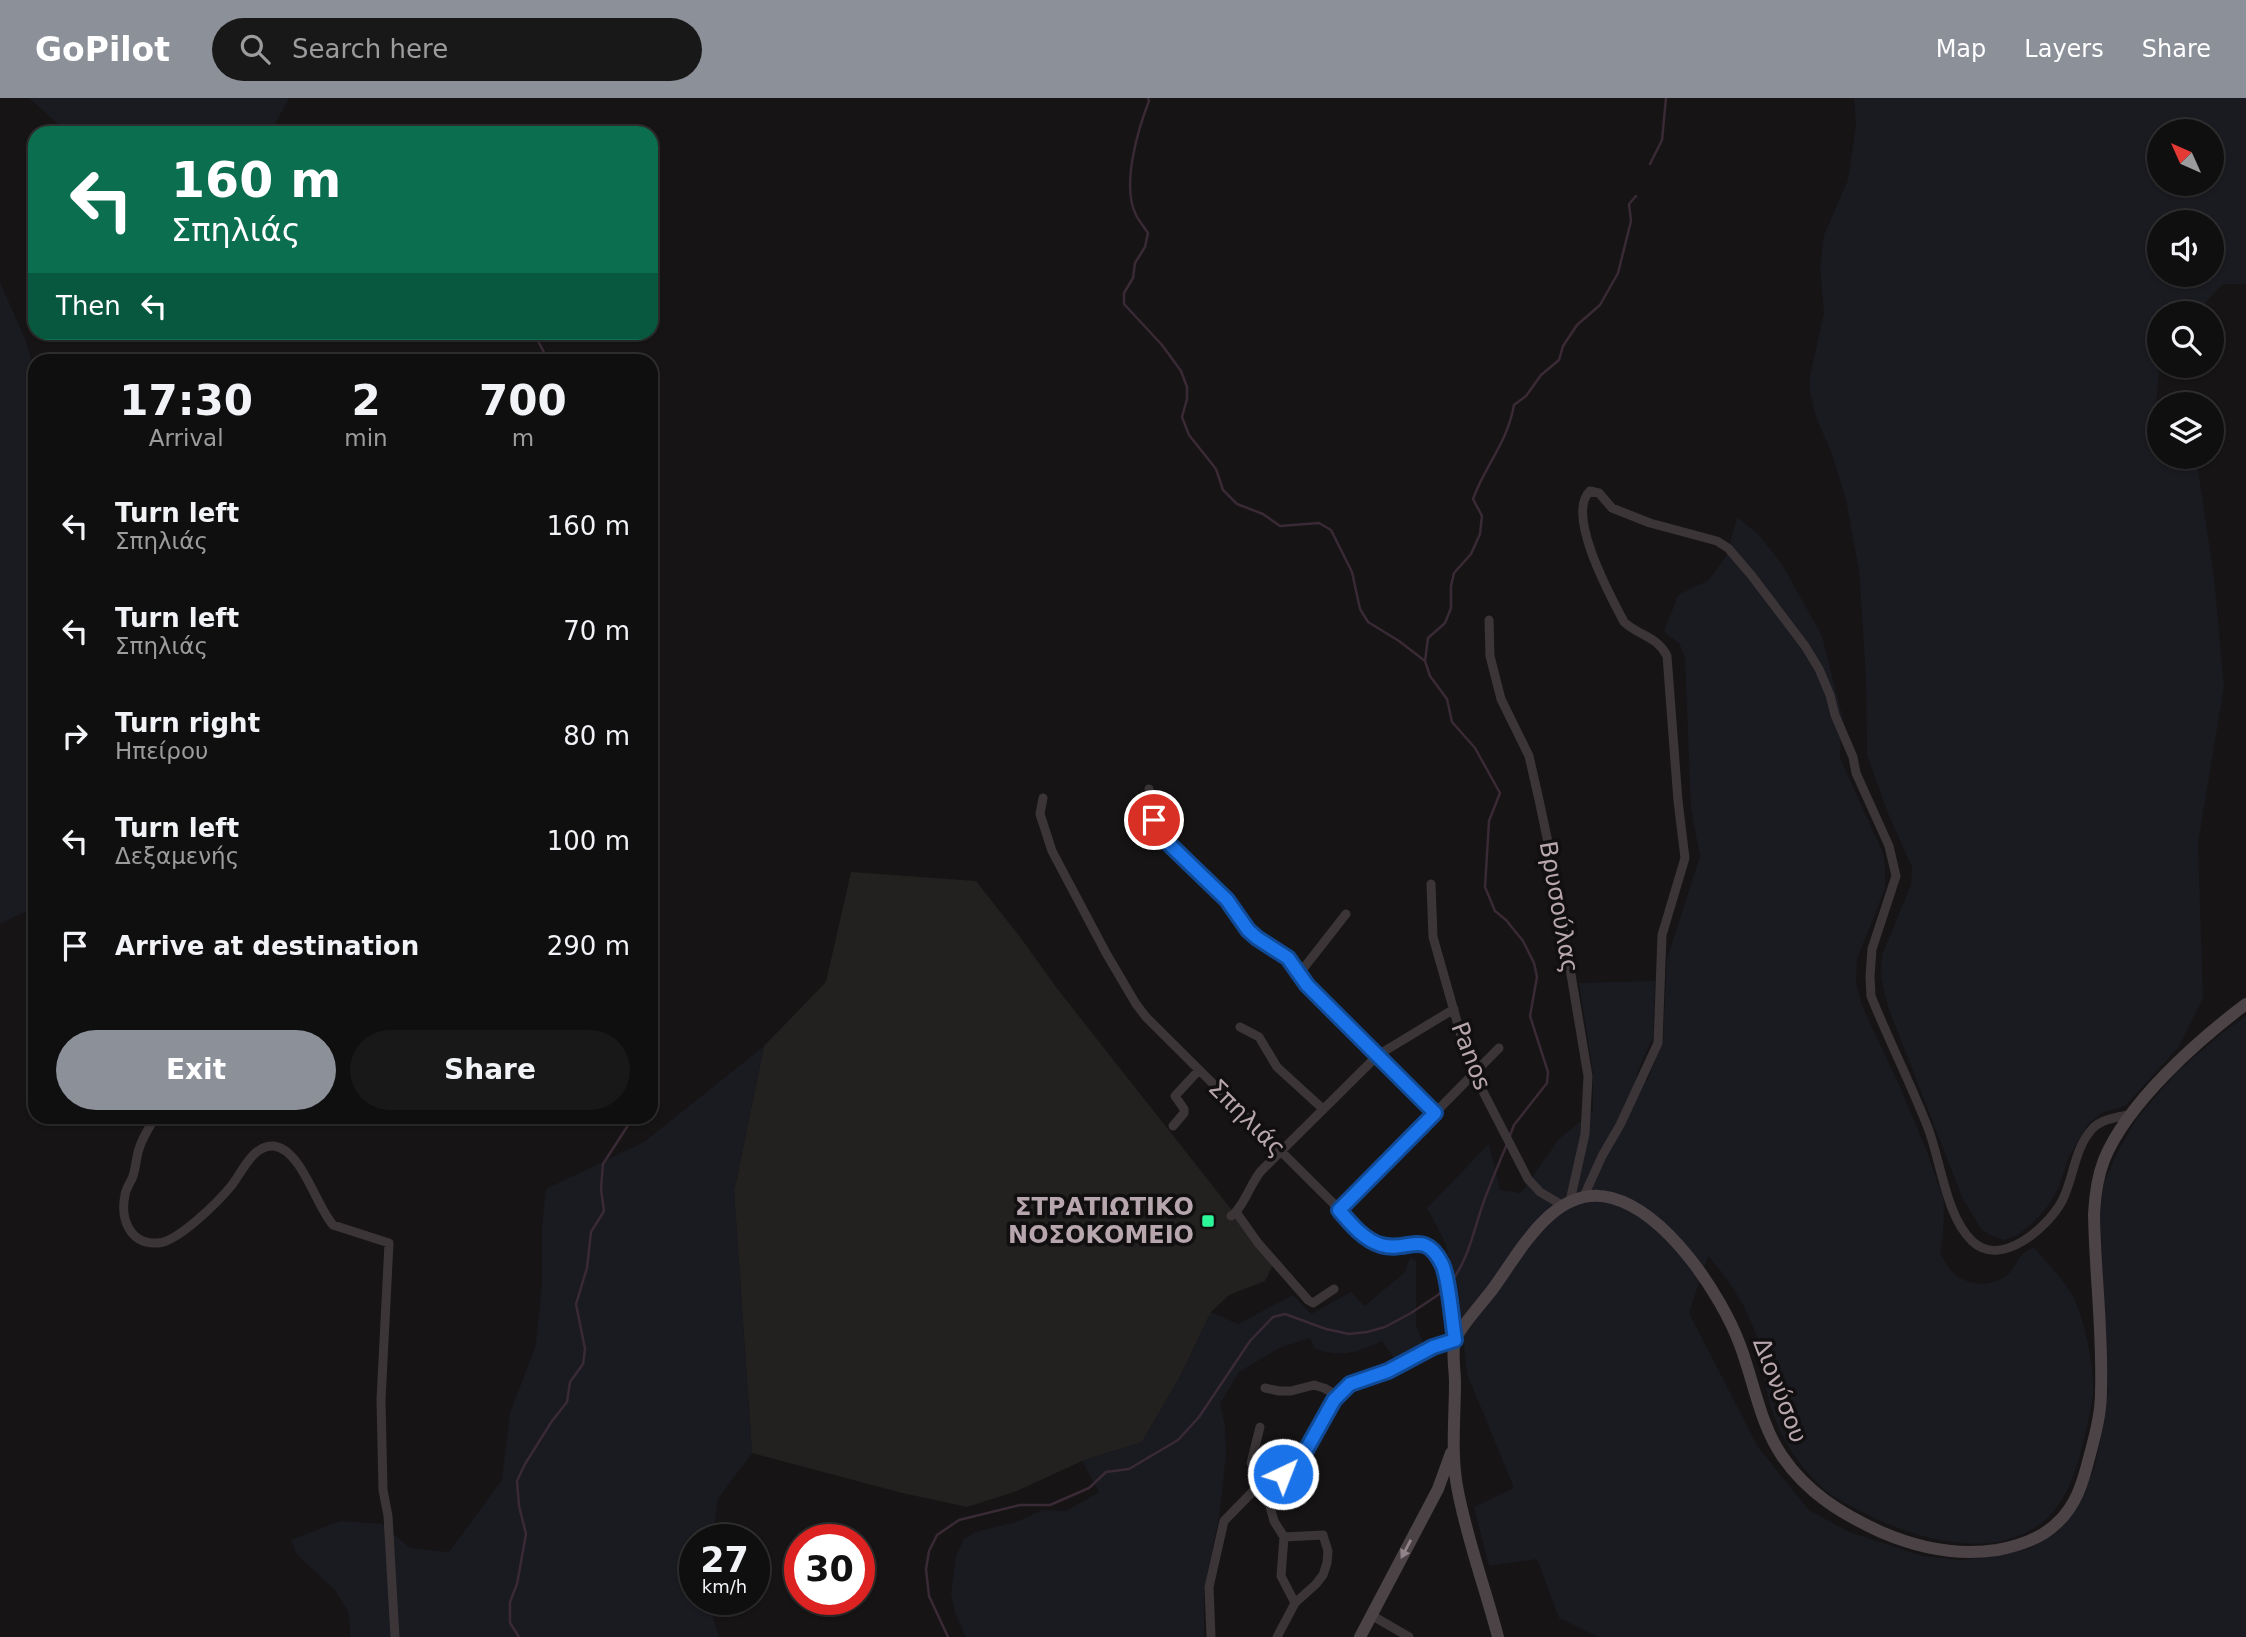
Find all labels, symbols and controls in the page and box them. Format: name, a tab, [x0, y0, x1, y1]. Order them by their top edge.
search box	[212, 18, 702, 81]
text: GoPilot	[35, 30, 170, 69]
icon: search	[236, 30, 274, 68]
text: Search here	[292, 34, 448, 64]
text: Map	[1936, 35, 1986, 63]
text: Layers	[2024, 35, 2104, 63]
text: Share	[2142, 35, 2211, 63]
north arrow	[2147, 119, 2224, 196]
map controls	[2147, 119, 2224, 469]
text: 160 m	[171, 152, 341, 209]
icon: left	[56, 154, 147, 245]
button: sound	[2147, 210, 2224, 287]
text: Σπηλιάς	[171, 211, 300, 249]
icon: left	[135, 287, 173, 325]
text: Then	[56, 291, 121, 321]
button: search	[2147, 301, 2224, 378]
text: 17:30	[119, 376, 253, 425]
text: 2	[351, 376, 381, 425]
text: 700	[479, 376, 567, 425]
button: layers	[2147, 392, 2224, 469]
text: Arrival	[149, 425, 224, 451]
text: min	[344, 425, 388, 451]
text: m	[512, 425, 534, 451]
text: Turn left	[115, 498, 239, 528]
icon: left	[56, 507, 94, 545]
text: 160 m	[547, 511, 630, 541]
text: Σπηλιάς	[115, 528, 208, 554]
text: Turn left	[115, 603, 239, 633]
icon: left	[56, 612, 94, 650]
text: 70 m	[563, 616, 630, 646]
text: Σπηλιάς	[115, 633, 208, 659]
text: Turn right	[115, 708, 260, 738]
icon: right	[56, 717, 94, 755]
text: 80 m	[563, 721, 630, 751]
text: Ηπείρου	[115, 738, 208, 764]
pin	[1124, 790, 1184, 850]
icon: arrive	[1135, 801, 1173, 839]
text: Turn left	[115, 813, 239, 843]
icon: left	[56, 822, 94, 860]
text: 100 m	[547, 826, 630, 856]
street label: Βρυσούλας	[1534, 839, 1584, 975]
text: Δεξαμενής	[115, 843, 239, 869]
icon: arrive	[56, 927, 94, 965]
text: Arrive at destination	[115, 931, 419, 961]
text: 290 m	[547, 931, 630, 961]
street label: Panos	[1445, 1018, 1497, 1094]
button: Exit	[56, 1030, 336, 1110]
button: Share	[350, 1030, 630, 1110]
street label: Σπηλιάς	[1203, 1074, 1291, 1162]
place label: ΣΤΡΑΤΙΩΤΙΚΟ ΝΟΣΟΚΟΜΕΙΟ	[1008, 1193, 1194, 1249]
marker: ΣΤΡΑΤΙΩΤΙΚΟ ΝΟΣΟΚΟΜΕΙΟ	[1200, 1213, 1216, 1229]
street label: Διονύσου	[1747, 1333, 1813, 1447]
position arrow	[1246, 1437, 1320, 1511]
speed limit sign: 30	[784, 1524, 875, 1615]
one-way arrow	[1400, 1539, 1412, 1559]
text: 27	[700, 1540, 749, 1580]
text: km/h	[702, 1576, 747, 1597]

